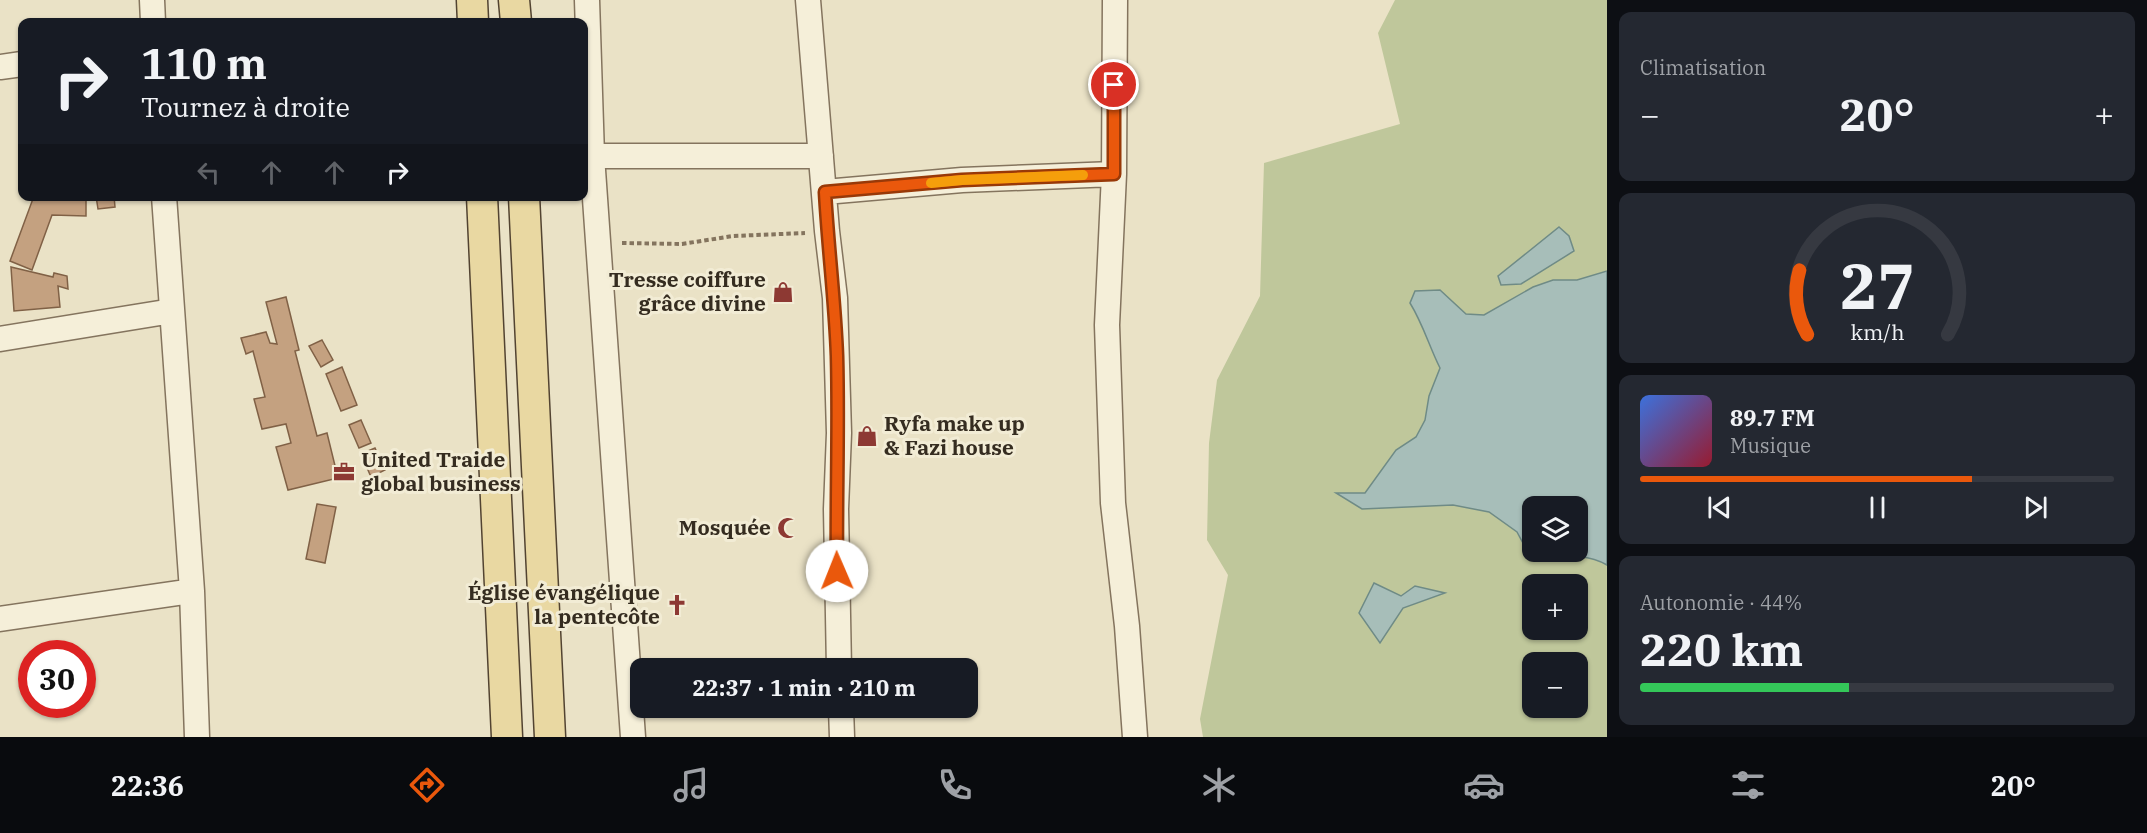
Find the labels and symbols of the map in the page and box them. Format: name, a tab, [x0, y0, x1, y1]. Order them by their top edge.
pin	[1088, 59, 1139, 110]
place label: Tresse coiffure grâce divine	[609, 265, 766, 317]
shop icon: Tresse coiffure grâce divine	[771, 280, 795, 304]
place label: Ryfa make up & Fazi house	[884, 409, 1025, 461]
shop icon: Ryfa make up & Fazi house	[855, 424, 879, 448]
place label: United Traide global business	[361, 445, 521, 497]
office icon: United Traide global business	[332, 460, 356, 484]
place label: Mosquée	[679, 513, 771, 541]
mosque icon: Mosquée	[776, 516, 800, 540]
position arrow	[805, 539, 869, 603]
place label: Église évangélique la pentecôte	[468, 578, 660, 630]
church icon: Église évangélique la pentecôte	[665, 593, 689, 617]
speed limit sign: 30	[18, 640, 96, 718]

